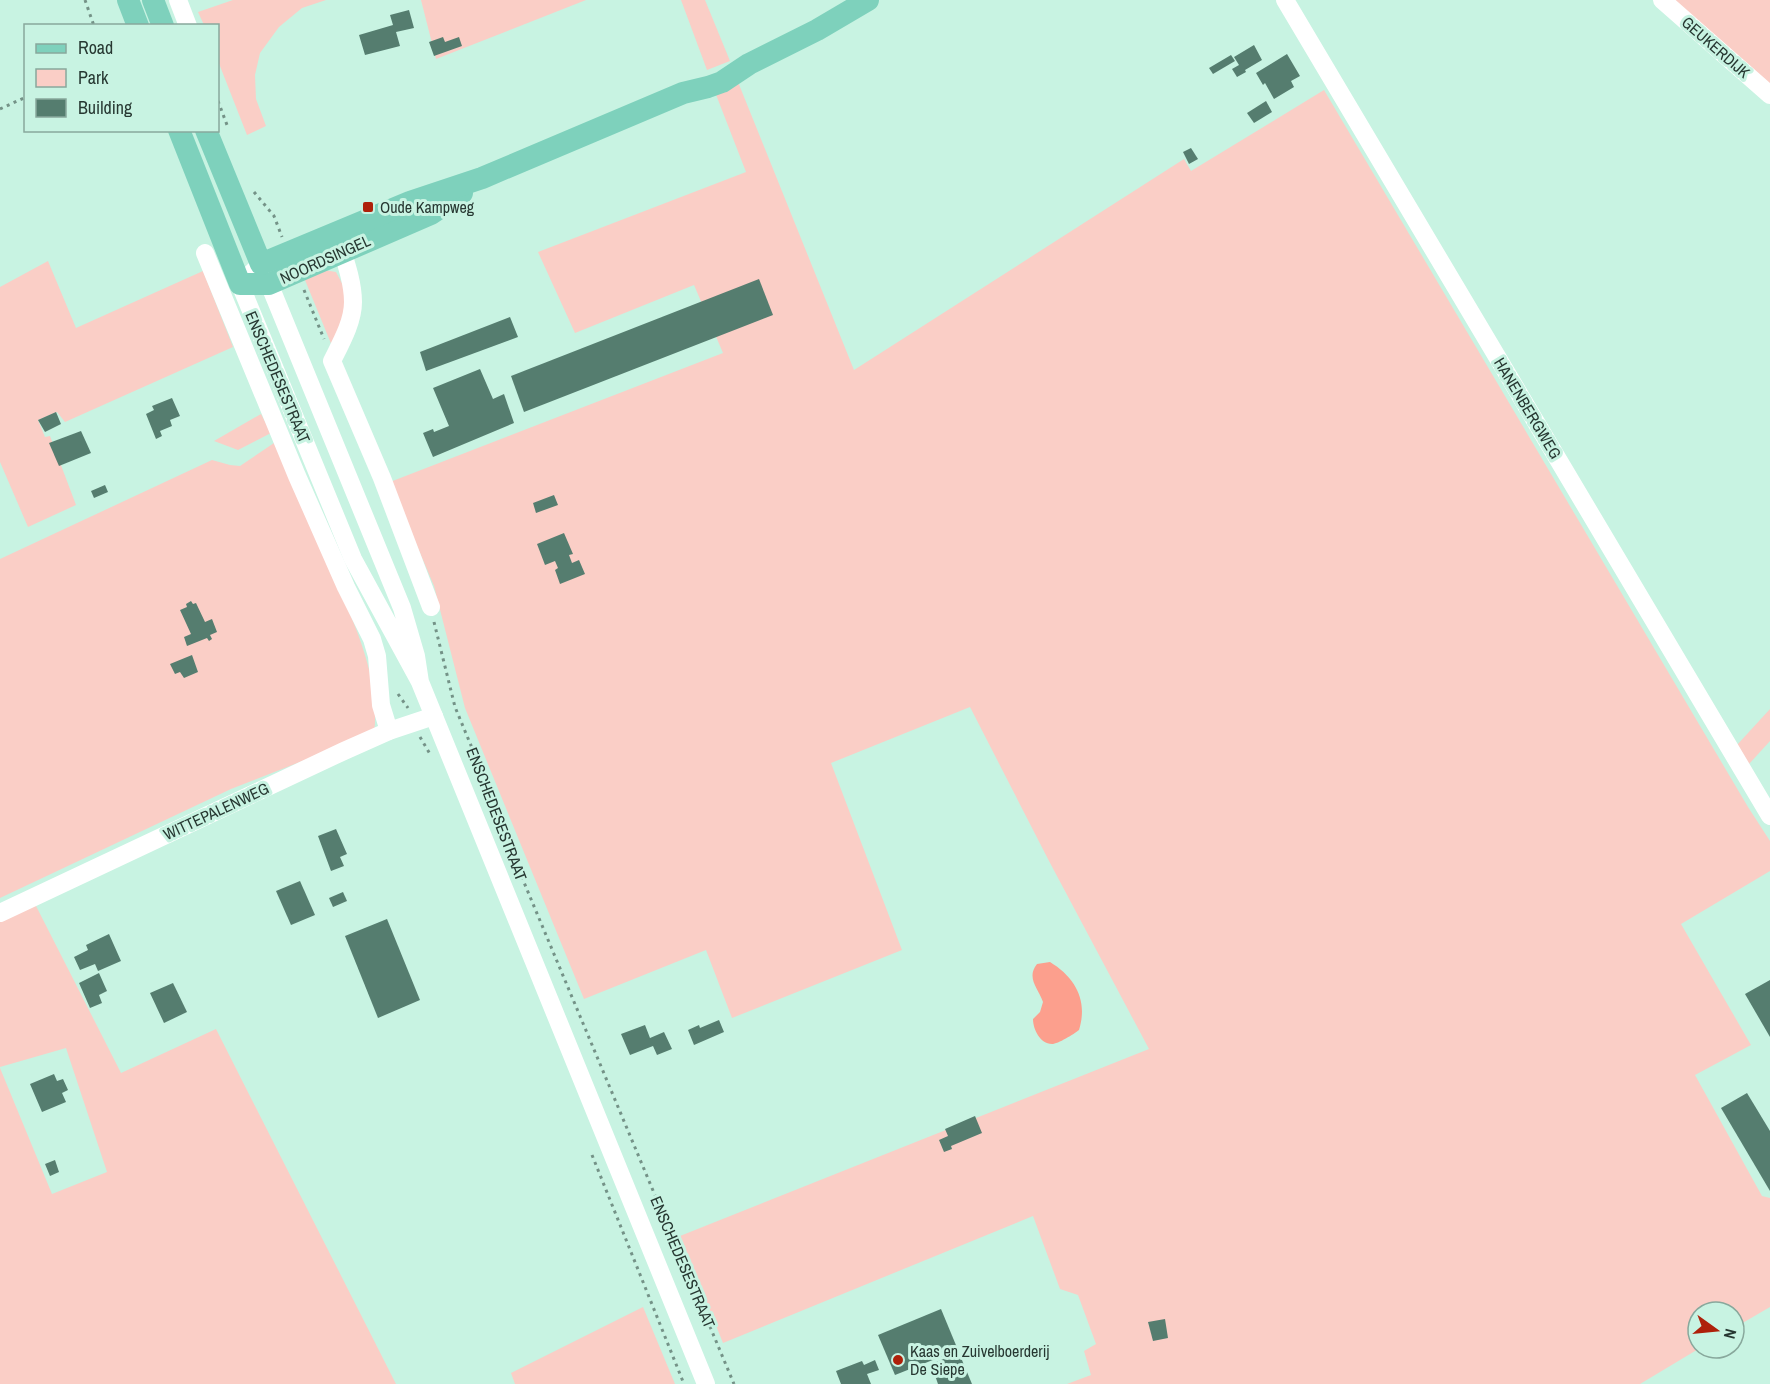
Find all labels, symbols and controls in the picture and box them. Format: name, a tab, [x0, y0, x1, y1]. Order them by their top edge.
street label: GEUKERDIJK	[1677, 11, 1755, 83]
legend	[24, 24, 219, 132]
text: Road	[78, 35, 113, 60]
text: Park	[78, 65, 109, 90]
text: Building	[78, 95, 133, 120]
place label: Oude Kampweg	[380, 196, 475, 218]
marker: Oude Kampweg	[361, 200, 375, 214]
street label: NOORDSINGEL	[276, 229, 374, 289]
street label: ENSCHEDESESTRAAT	[240, 308, 316, 446]
street label: HANENBERGWEG	[1489, 353, 1567, 463]
street label: ENSCHEDESESTRAAT	[461, 744, 533, 884]
street label: WITTEPALENWEG	[160, 777, 272, 845]
street label: ENSCHEDESESTRAAT	[645, 1193, 721, 1331]
north arrow	[1686, 1300, 1746, 1360]
text: N	[1719, 1326, 1742, 1341]
place label: Kaas en Zuivelboerderij De Siepe	[910, 1340, 1049, 1380]
marker: Kaas en Zuivelboerderij De Siepe	[891, 1353, 905, 1367]

